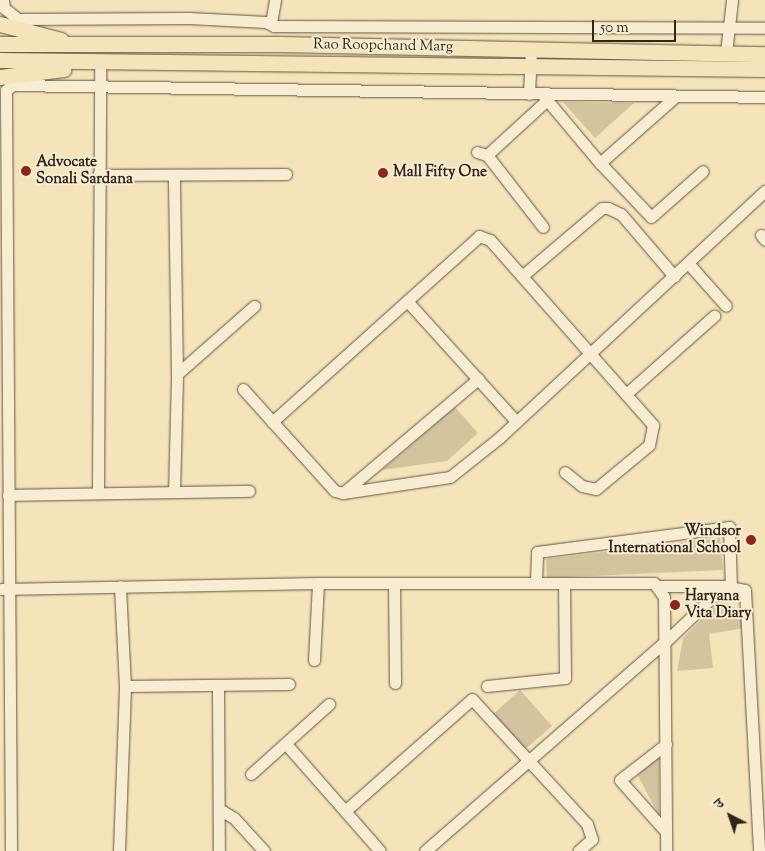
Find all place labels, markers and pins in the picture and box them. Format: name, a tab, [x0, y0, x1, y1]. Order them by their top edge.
place label: Advocate Sonali Sardana	[36, 153, 133, 188]
place label: Mall Fifty One	[393, 164, 487, 182]
marker: Advocate Sonali Sardana	[20, 165, 32, 177]
marker: Mall Fifty One	[377, 167, 389, 179]
place label: Windsor International School	[608, 522, 741, 557]
marker: Windsor International School	[745, 534, 757, 546]
place label: Haryana Vita Diary	[685, 587, 752, 622]
marker: Haryana Vita Diary	[669, 599, 681, 611]

